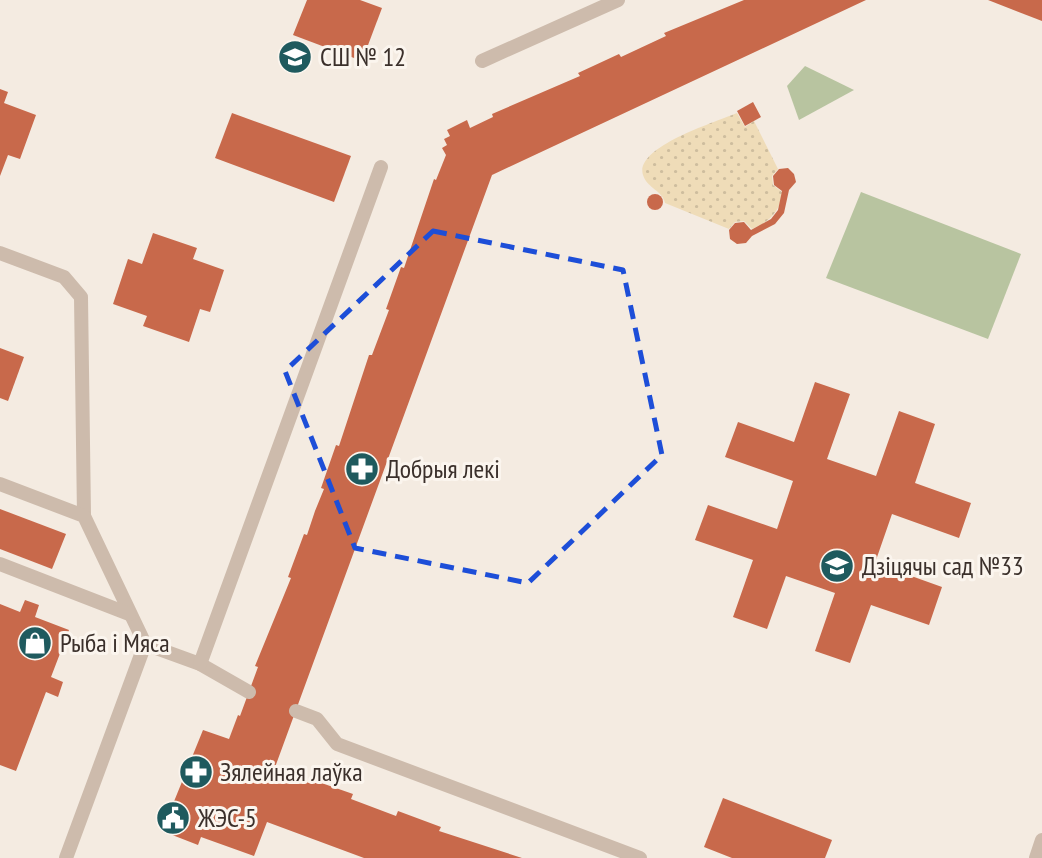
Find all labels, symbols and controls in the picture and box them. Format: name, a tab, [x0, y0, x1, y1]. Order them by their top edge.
school or university icon: СШ № 12	[276, 38, 314, 76]
place label: СШ № 12	[320, 40, 406, 73]
pharmacy icon: Добрыя лекі	[343, 450, 381, 488]
place label: Добрыя лекі	[386, 452, 500, 485]
school or university icon: Дзіцячы сад №33	[818, 547, 856, 585]
place label: Дзіцячы сад №33	[862, 549, 1024, 582]
shop icon: Рыба і Мяса	[16, 624, 54, 662]
place label: Рыба і Мяса	[60, 626, 170, 659]
pharmacy icon: Зялейная лаўка	[177, 753, 215, 791]
place label: Зялейная лаўка	[220, 755, 363, 788]
public building icon: ЖЭС-5	[154, 799, 192, 837]
place label: ЖЭС-5	[197, 801, 257, 834]

